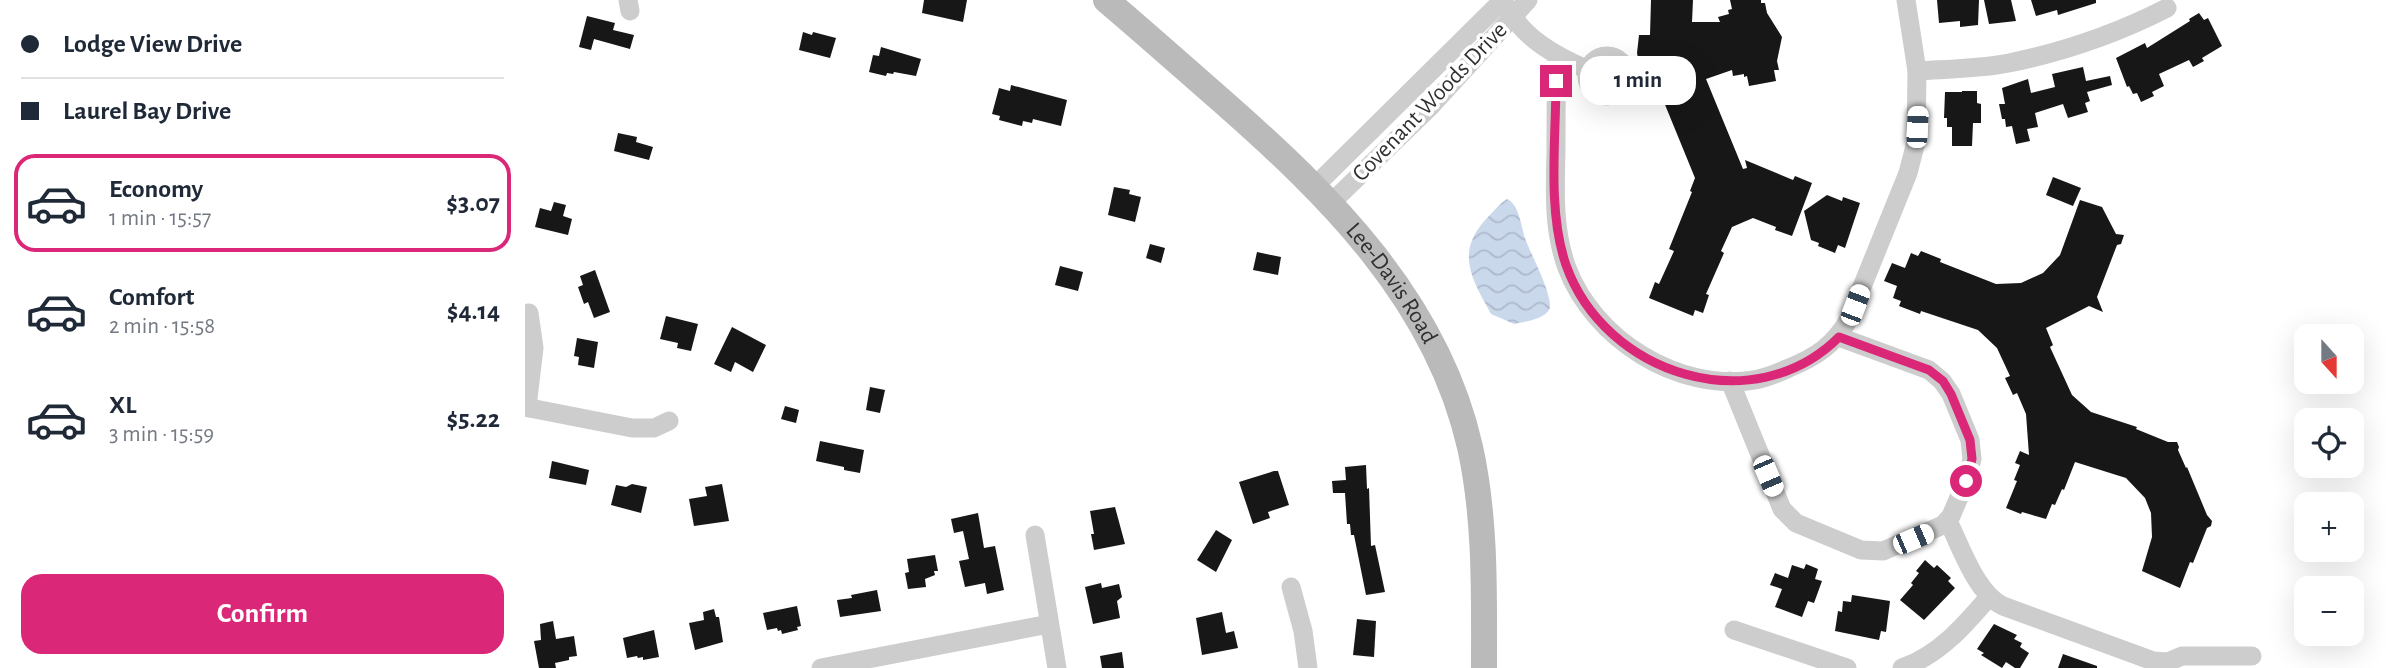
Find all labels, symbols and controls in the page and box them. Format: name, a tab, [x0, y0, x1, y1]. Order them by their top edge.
street label: Covenant Woods Drive	[1348, 18, 1512, 186]
text: Lodge View Drive	[63, 31, 242, 57]
callout: 1 min	[1581, 56, 1696, 106]
route end	[1540, 65, 1572, 97]
text: 1 min	[1614, 69, 1662, 92]
text: Laurel Bay Drive	[63, 98, 231, 124]
car	[1906, 105, 1929, 149]
icon: car	[25, 172, 88, 235]
text: Economy	[109, 176, 203, 202]
text: $3.07	[446, 190, 500, 216]
text: 1 min · 15:57	[109, 207, 211, 230]
street label: Lee-Davis Road	[1341, 218, 1442, 348]
icon: car	[25, 280, 88, 343]
car	[1838, 282, 1873, 328]
text: Comfort	[109, 284, 194, 310]
text: $4.14	[447, 298, 500, 324]
text: 2 min · 15:58	[109, 315, 215, 338]
north arrow	[2294, 324, 2364, 394]
map controls	[2294, 324, 2364, 646]
icon: car	[25, 388, 88, 451]
text: XL	[109, 392, 136, 418]
text: $5.22	[447, 406, 500, 432]
button: locate	[2294, 408, 2364, 478]
text: 3 min · 15:59	[109, 423, 214, 446]
car	[1751, 453, 1786, 499]
route start	[1950, 465, 1982, 497]
button: +	[2294, 492, 2364, 562]
car	[1890, 521, 1937, 557]
button: Confirm	[21, 574, 504, 654]
button: −	[2294, 576, 2364, 646]

